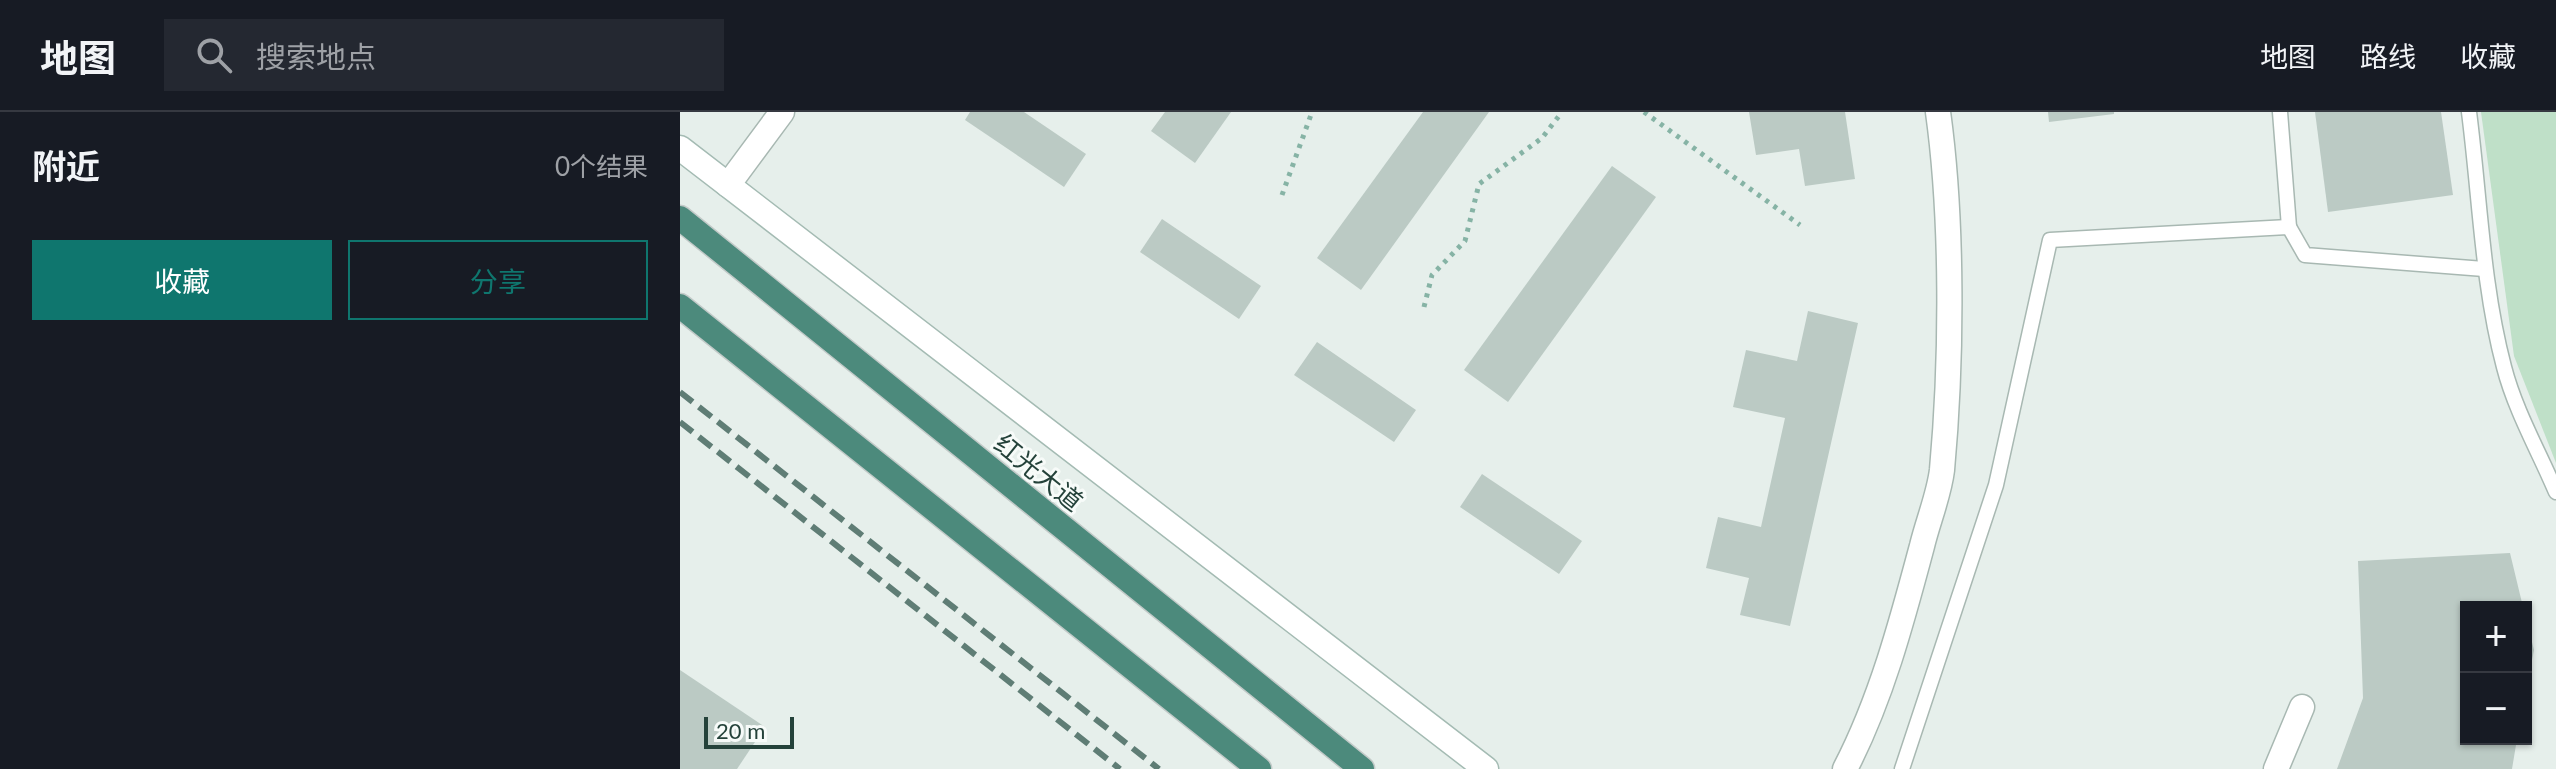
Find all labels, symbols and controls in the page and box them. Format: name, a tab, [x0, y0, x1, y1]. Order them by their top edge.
search box	[164, 19, 724, 91]
icon: search	[192, 33, 236, 77]
text: 地图	[40, 34, 116, 80]
text: 搜索地点	[256, 38, 376, 74]
text: 地图	[2260, 39, 2316, 73]
text: 路线	[2360, 39, 2416, 73]
text: 收藏	[2460, 39, 2516, 73]
text: 附近	[32, 145, 100, 186]
text: 0个结果	[555, 150, 648, 182]
button: 收藏	[32, 240, 332, 320]
button: 分享	[348, 240, 648, 320]
street label: 红光大道	[989, 427, 1089, 517]
map controls	[2460, 601, 2532, 745]
button: +	[2460, 601, 2532, 673]
button: −	[2460, 673, 2532, 745]
scale bar	[704, 713, 794, 749]
text: 20 m	[716, 717, 765, 744]

